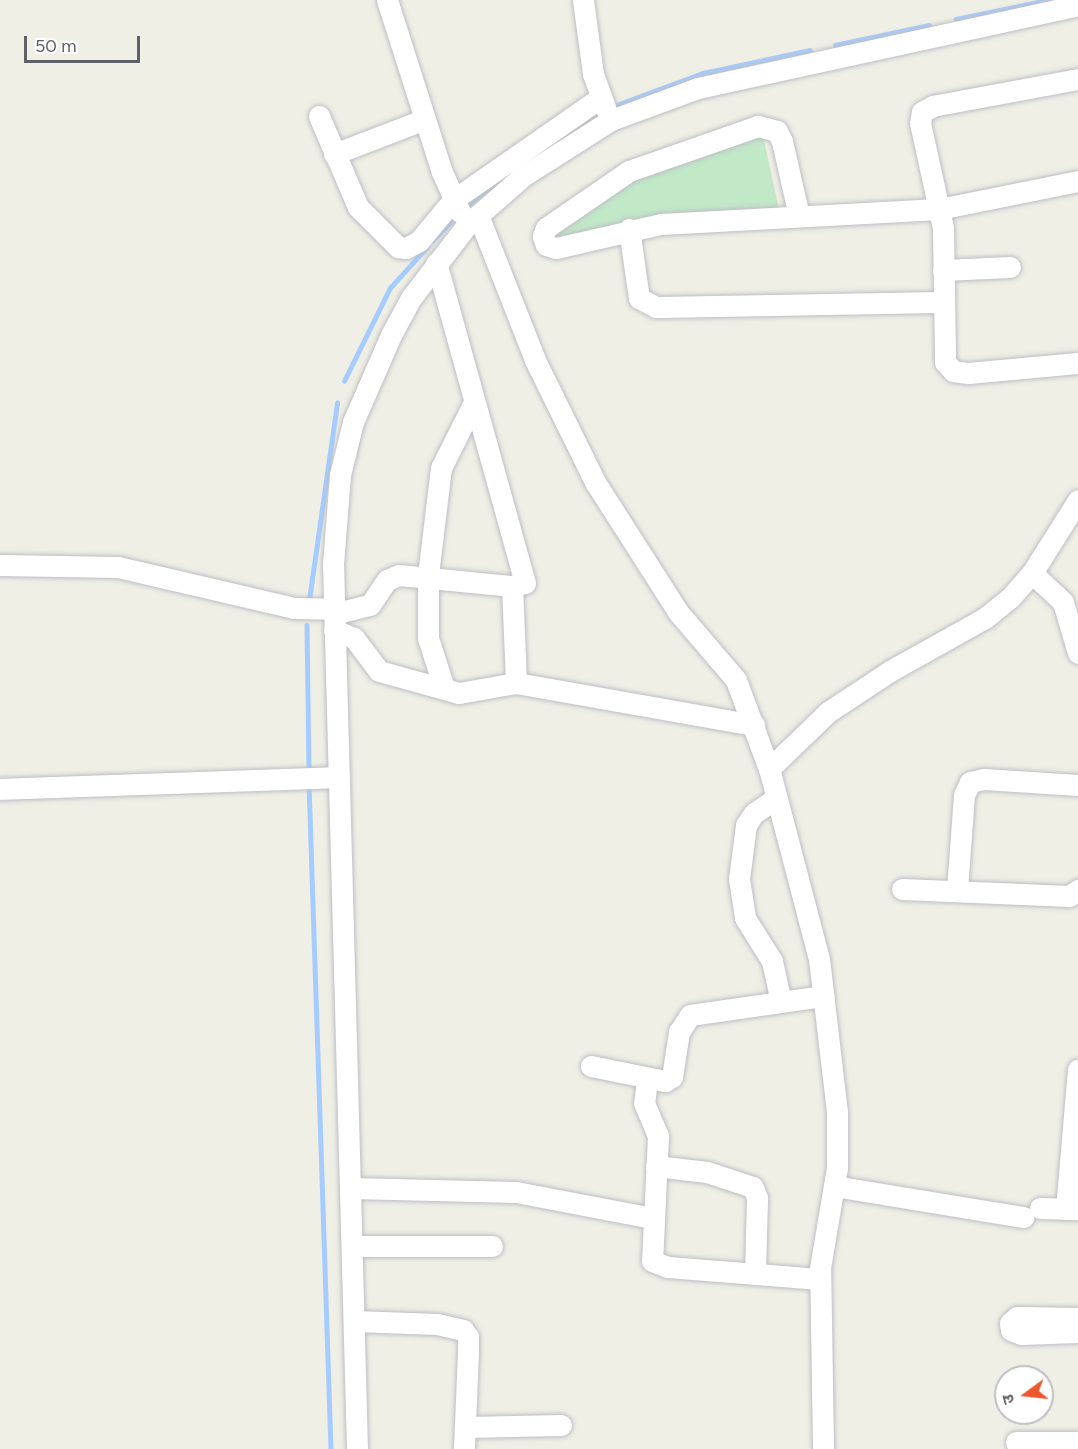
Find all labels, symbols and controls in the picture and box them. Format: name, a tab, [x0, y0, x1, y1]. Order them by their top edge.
scale bar	[27, 24, 142, 62]
text: 50 m	[35, 35, 77, 57]
north arrow	[994, 1365, 1054, 1425]
text: उ	[998, 1392, 1018, 1406]

